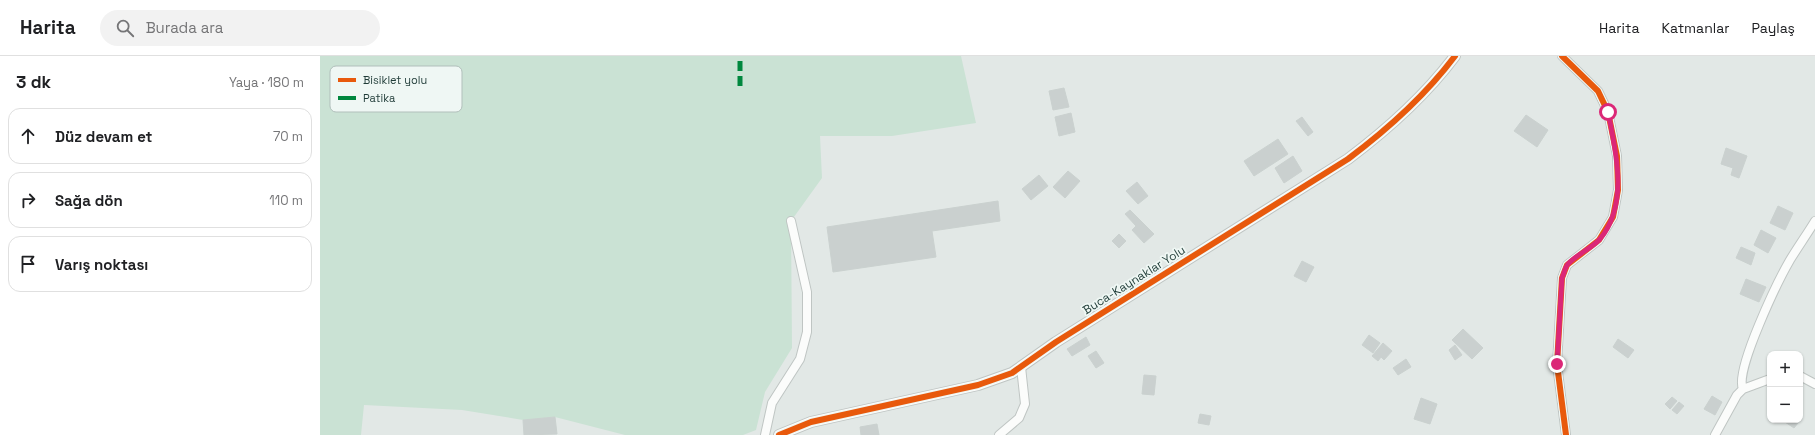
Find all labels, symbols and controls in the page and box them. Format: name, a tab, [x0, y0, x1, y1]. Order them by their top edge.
search box	[100, 10, 380, 46]
text: Harita	[20, 15, 76, 40]
icon: search	[114, 17, 136, 39]
text: Burada ara	[146, 18, 223, 37]
text: Harita	[1599, 19, 1639, 37]
text: Katmanlar	[1661, 19, 1730, 37]
text: Paylaş	[1752, 19, 1795, 37]
legend	[330, 66, 462, 112]
text: 3 dk	[16, 71, 51, 93]
text: Bisiklet yolu	[363, 73, 427, 87]
text: Yaya · 180 m	[229, 74, 304, 91]
text: Patika	[363, 91, 396, 105]
route start	[1599, 103, 1617, 121]
icon: ahead	[17, 125, 39, 147]
text: Düz devam et	[55, 127, 152, 146]
text: 70 m	[273, 128, 303, 145]
icon: right	[17, 189, 39, 211]
text: Sağa dön	[55, 191, 123, 210]
text: 110 m	[269, 192, 303, 209]
street label: Buca-Kaynaklar Yolu	[1080, 242, 1188, 318]
icon: arrive	[17, 253, 39, 275]
text: Varış noktası	[55, 255, 148, 274]
map controls	[1767, 351, 1803, 423]
button: +	[1767, 351, 1803, 387]
route end	[1548, 355, 1566, 373]
button: −	[1767, 387, 1803, 423]

